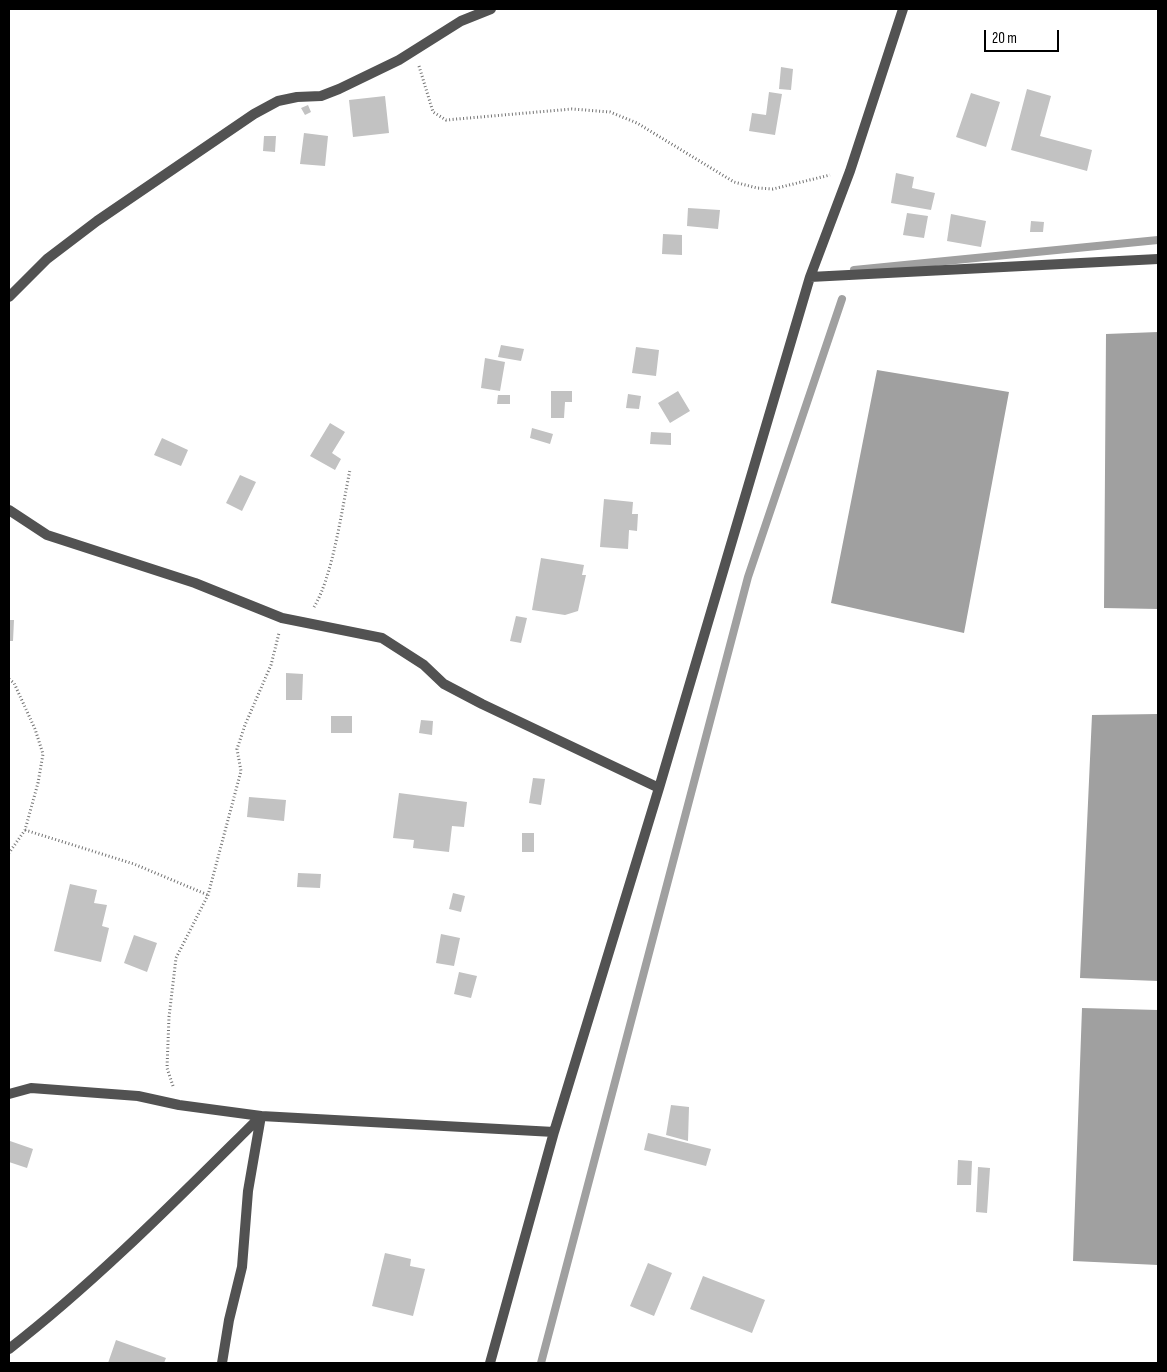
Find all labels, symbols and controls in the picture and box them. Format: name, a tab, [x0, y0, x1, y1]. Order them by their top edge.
scale bar	[987, 20, 1062, 52]
text: 20 m	[992, 29, 1017, 48]

